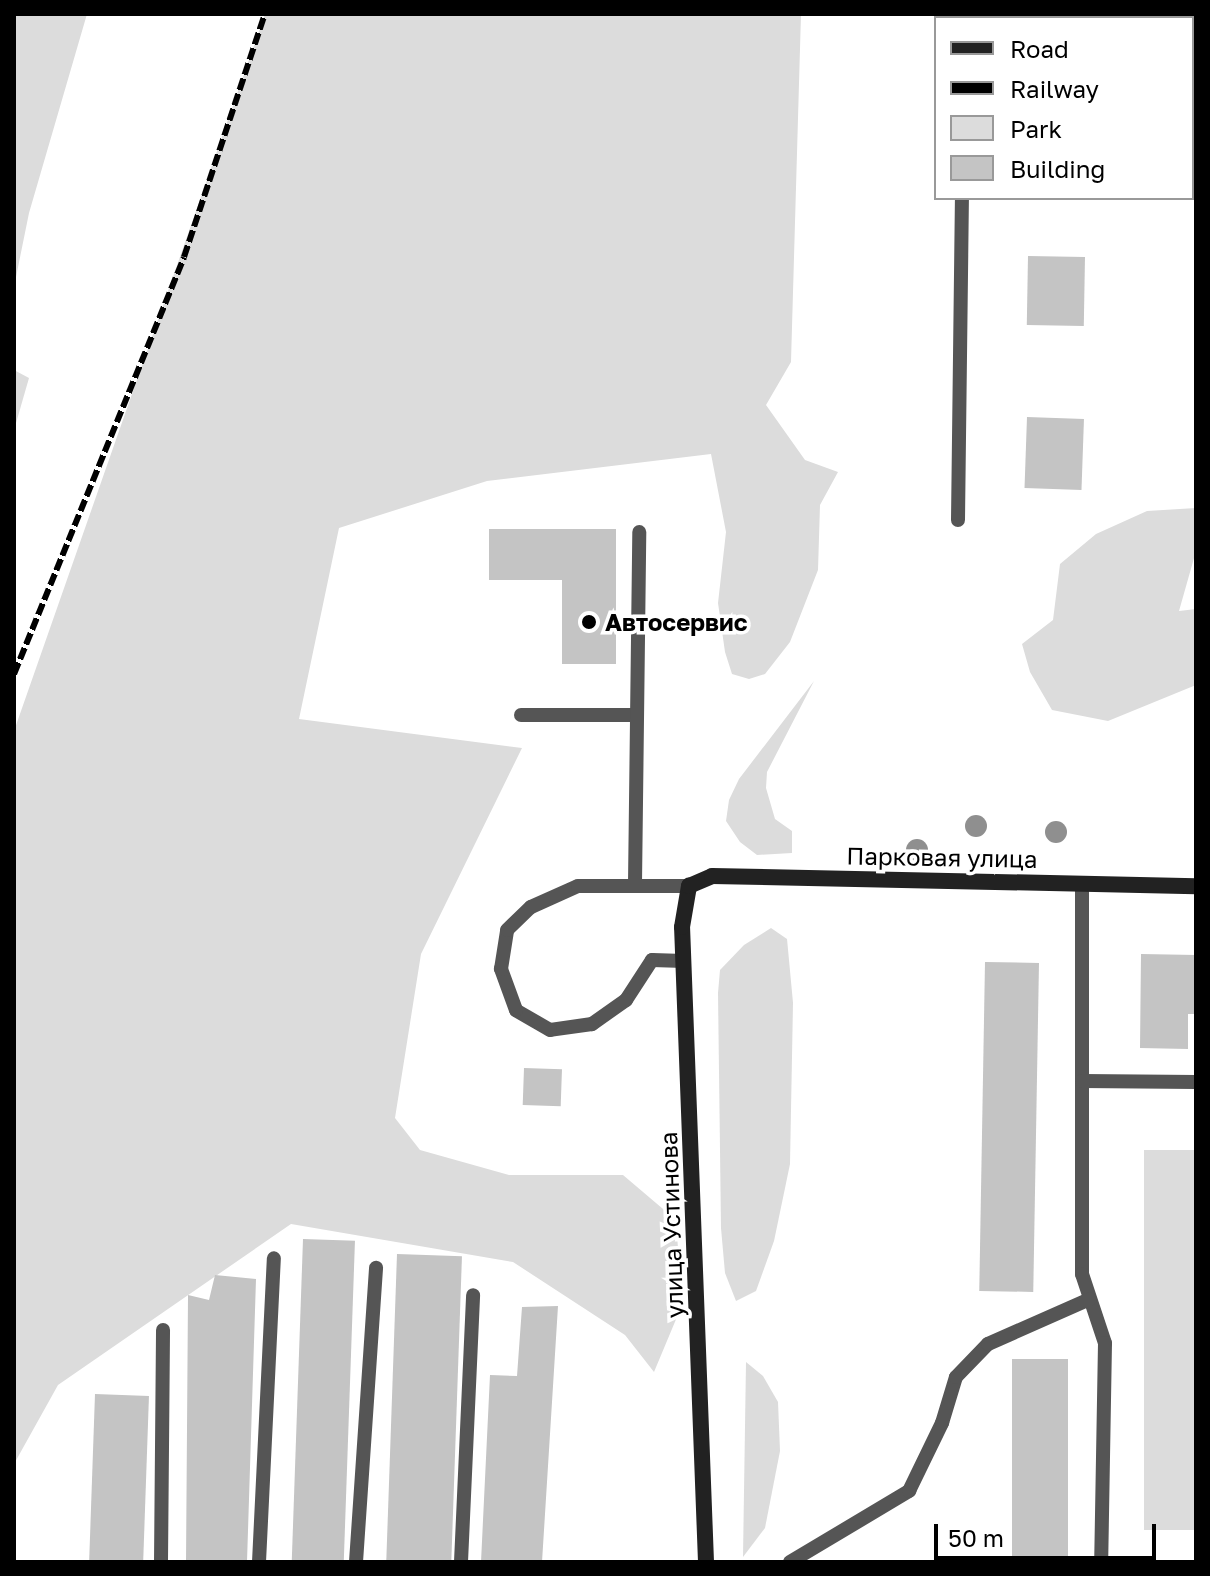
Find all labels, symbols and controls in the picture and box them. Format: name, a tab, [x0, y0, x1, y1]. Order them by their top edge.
legend	[934, 16, 1194, 200]
text: Road	[1010, 34, 1069, 63]
text: Railway	[1010, 74, 1099, 103]
text: Park	[1010, 114, 1062, 143]
text: Building	[1010, 154, 1105, 183]
place label: Автосервис	[605, 608, 747, 636]
marker: Автосервис	[580, 613, 598, 631]
street label: Парковая улица	[846, 841, 1038, 873]
street label: улица Устинова	[653, 1131, 689, 1319]
scale bar	[938, 1508, 1160, 1558]
text: 50 m	[948, 1523, 1004, 1552]

